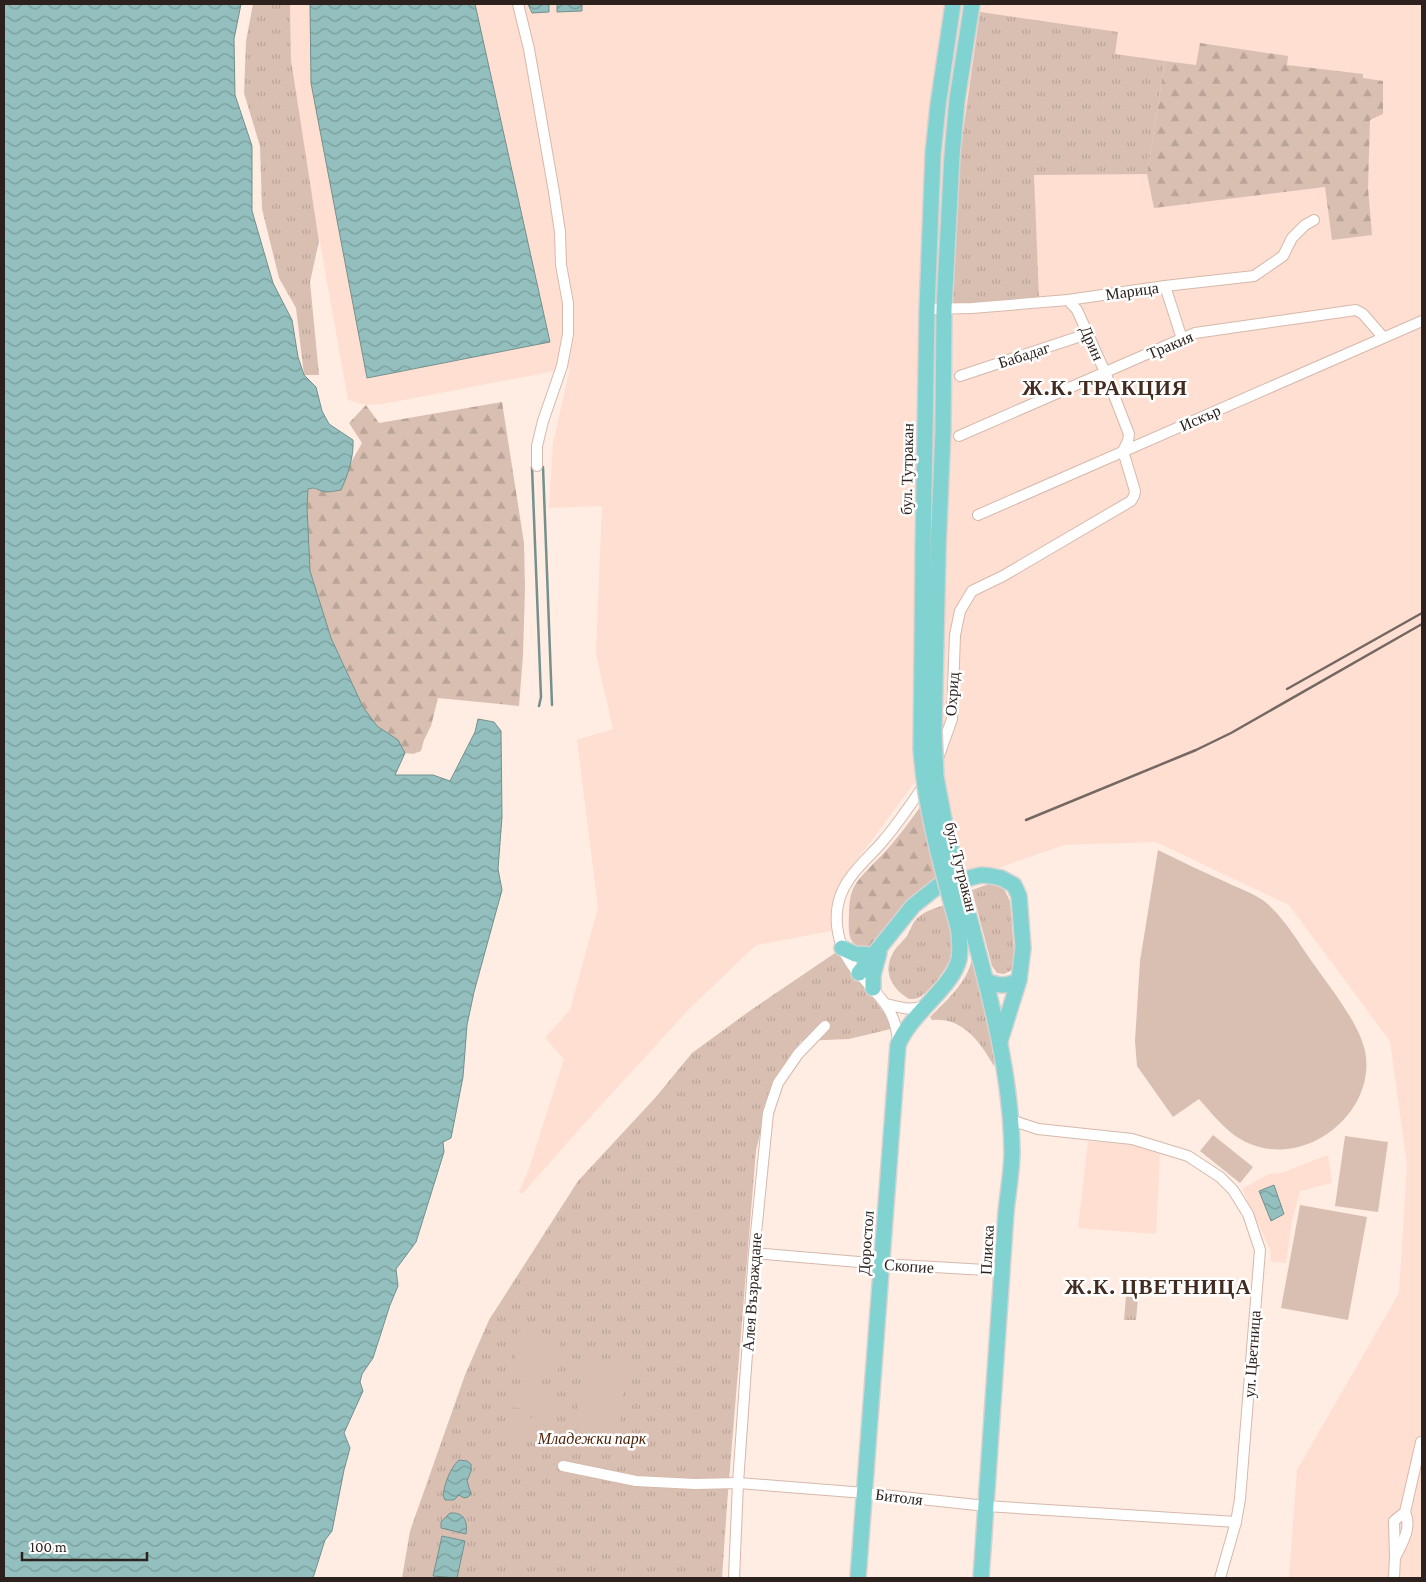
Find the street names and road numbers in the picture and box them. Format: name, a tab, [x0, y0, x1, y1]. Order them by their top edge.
street label: Марица	[1104, 279, 1160, 304]
street label: Дрин	[1076, 323, 1107, 364]
street label: Тракия	[1145, 328, 1196, 363]
street label: Бабадаг	[996, 339, 1053, 372]
street label: Искър	[1177, 402, 1223, 435]
street label: бул. Тутракан	[898, 422, 917, 515]
street label: Охрид	[942, 671, 963, 717]
street label: бул. Тутракан	[941, 820, 980, 914]
street label: Доростол	[855, 1210, 878, 1276]
street label: Плиска	[977, 1225, 997, 1275]
street label: Алея Възраждане	[739, 1232, 766, 1352]
street label: Скопие	[884, 1256, 934, 1276]
street label: ул. Цветница	[1240, 1310, 1265, 1398]
street label: Битоля	[874, 1486, 924, 1508]

